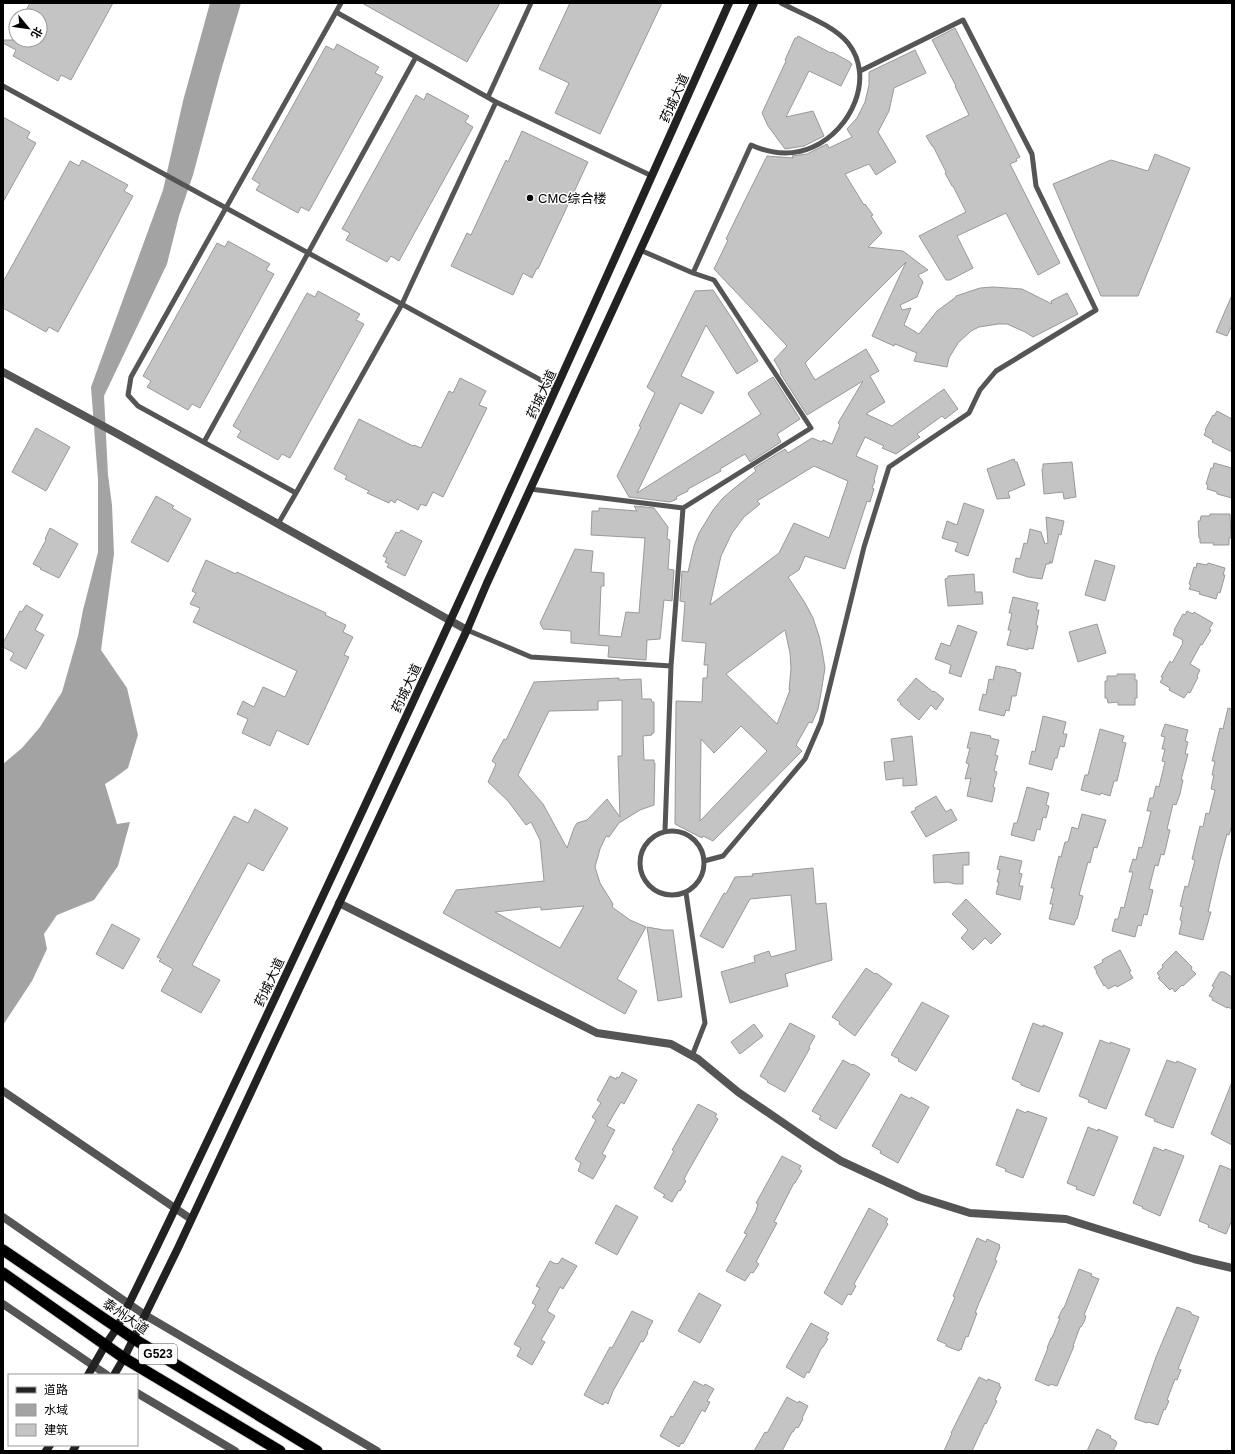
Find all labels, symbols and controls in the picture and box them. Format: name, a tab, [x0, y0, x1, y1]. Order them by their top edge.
north arrow	[8, 8, 48, 48]
text: 北	[29, 25, 45, 41]
street label: 药城大道	[657, 71, 692, 125]
place label: CMC综合楼	[538, 191, 607, 206]
marker: CMC综合楼	[525, 193, 535, 203]
street label: 药城大道	[524, 367, 559, 421]
street label: 药城大道	[389, 661, 424, 715]
street label: 药城大道	[252, 955, 287, 1009]
street label: 泰州大道	[100, 1296, 151, 1337]
road number: G523	[139, 1344, 177, 1364]
legend	[8, 1374, 138, 1446]
text: 道路	[44, 1383, 68, 1397]
text: 水域	[44, 1403, 68, 1417]
text: 建筑	[44, 1423, 68, 1437]

